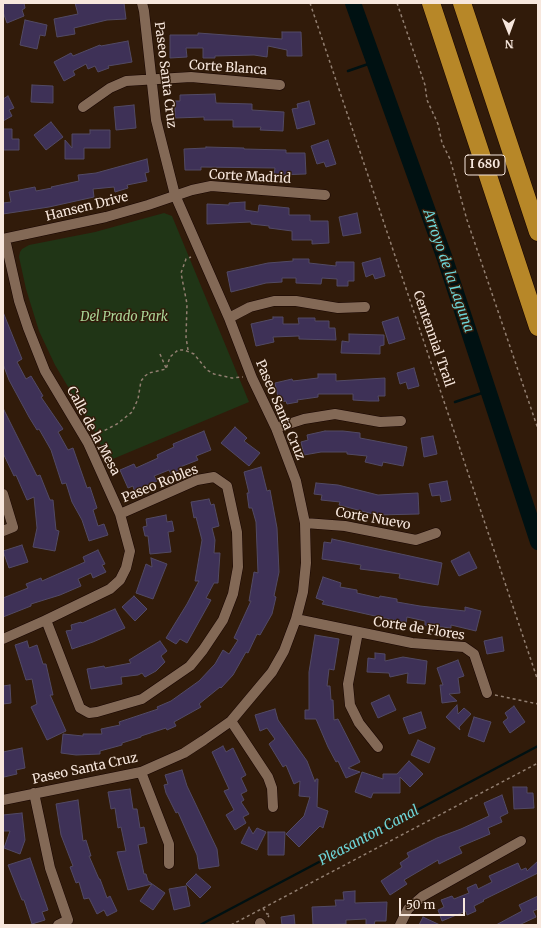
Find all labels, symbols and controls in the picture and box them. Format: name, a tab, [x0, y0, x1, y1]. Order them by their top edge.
north arrow	[489, 12, 529, 52]
street label: Paseo Santa Cruz	[151, 21, 179, 129]
text: N	[505, 37, 514, 51]
street label: Corte Blanca	[188, 57, 268, 79]
road number: I 680	[465, 155, 505, 175]
street label: Corte Madrid	[209, 167, 291, 187]
street label: Hansen Drive	[44, 189, 130, 225]
water label: Arroyo de la Laguna	[419, 207, 477, 335]
street label: Centennial Trail	[409, 289, 457, 389]
park label: Del Prado Park	[80, 309, 168, 325]
street label: Paseo Santa Cruz	[252, 358, 308, 462]
street label: Calle de la Mesa	[63, 384, 123, 478]
street label: Paseo Robles	[120, 462, 200, 506]
street label: Corte Nuevo	[334, 505, 412, 533]
street label: Corte de Flores	[372, 614, 466, 644]
street label: Paseo Santa Cruz	[31, 750, 139, 788]
water label: Pleasanton Canal	[316, 802, 422, 870]
scale bar	[401, 890, 467, 916]
text: 50 m	[406, 897, 435, 912]

